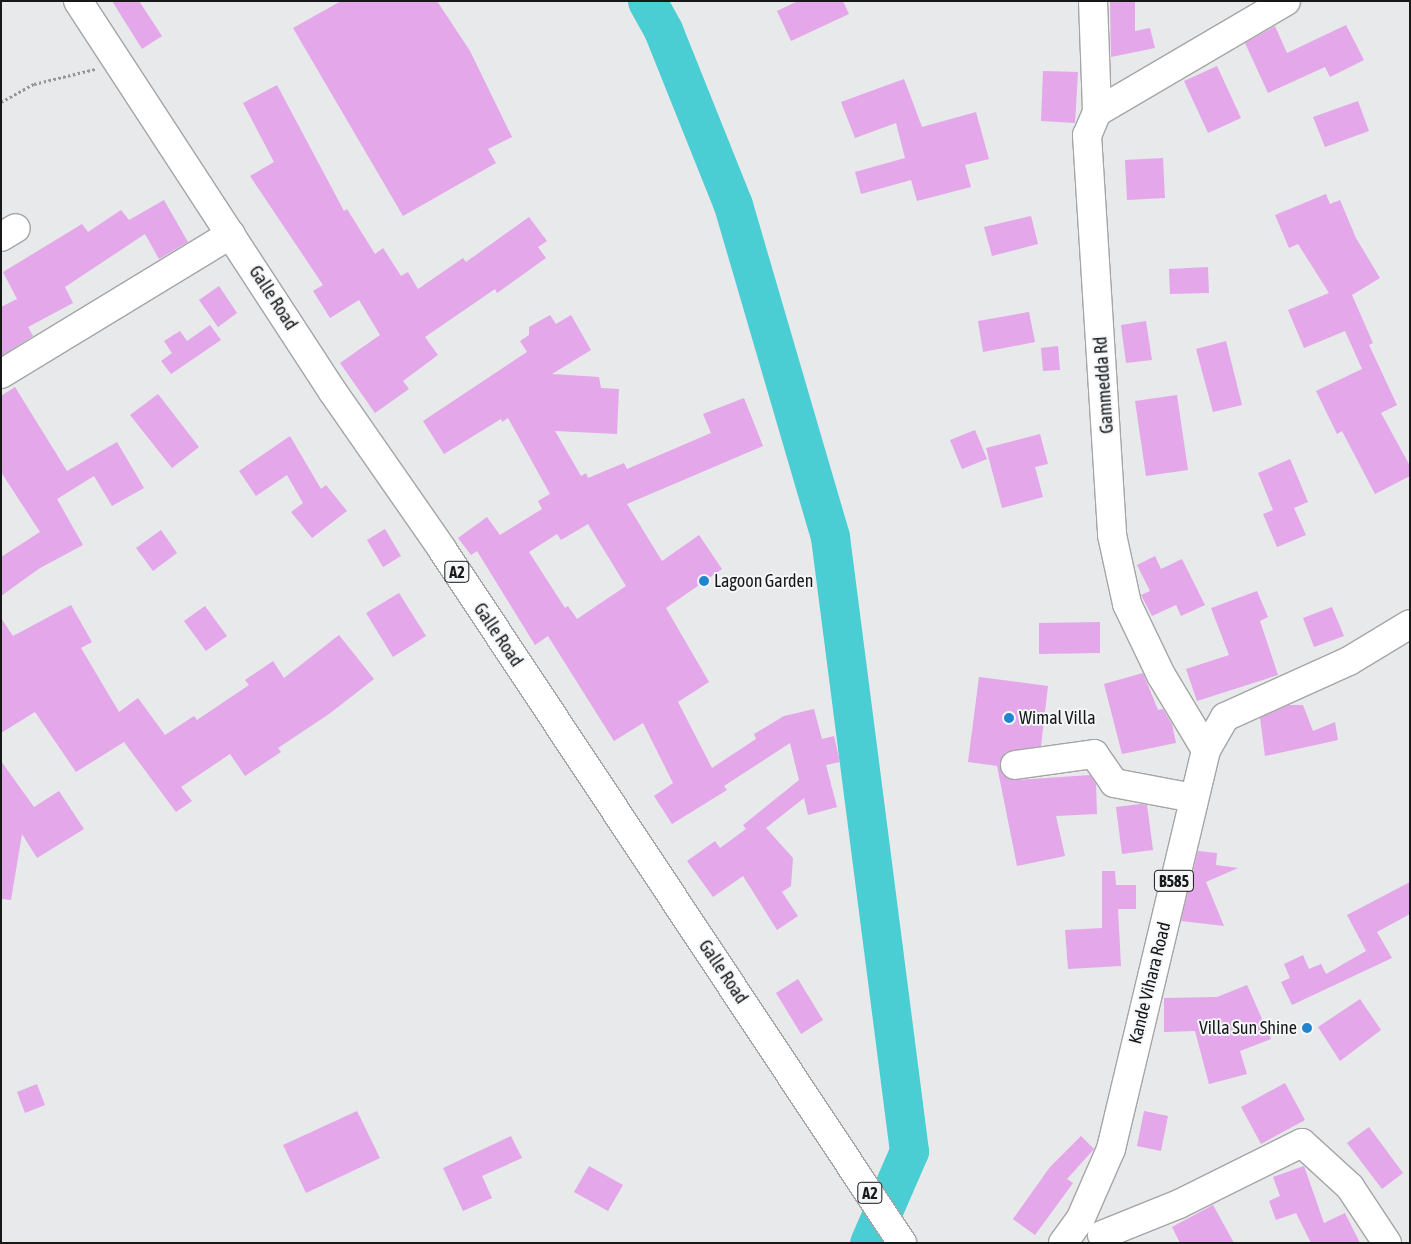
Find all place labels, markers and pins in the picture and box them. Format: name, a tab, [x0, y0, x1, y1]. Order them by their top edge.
place label: Lagoon Garden	[714, 570, 813, 592]
marker: Lagoon Garden	[698, 575, 710, 587]
place label: Wimal Villa	[1019, 707, 1096, 729]
marker: Wimal Villa	[1003, 712, 1015, 724]
place label: Villa Sun Shine	[1199, 1017, 1297, 1039]
marker: Villa Sun Shine	[1301, 1022, 1313, 1034]

